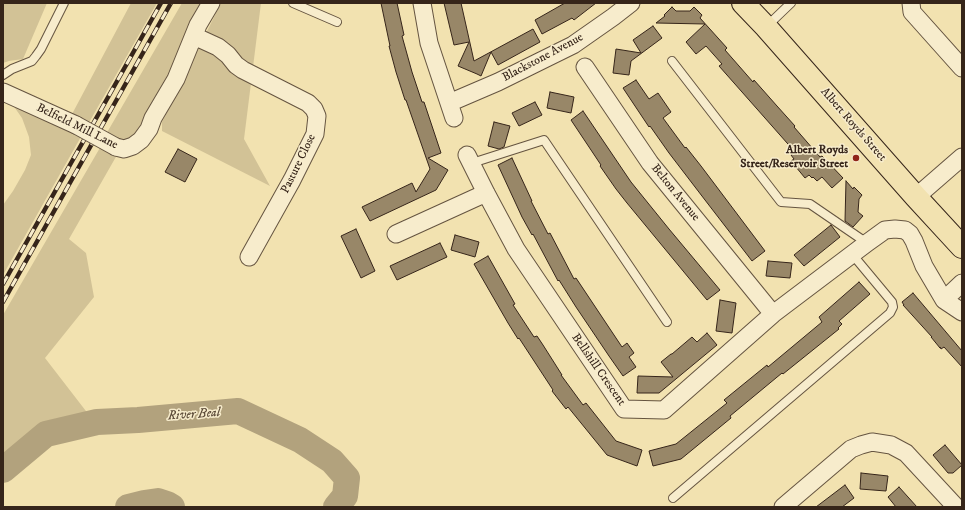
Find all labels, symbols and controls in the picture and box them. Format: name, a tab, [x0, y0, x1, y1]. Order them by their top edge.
street label: Blackstone Avenue	[500, 31, 586, 85]
street label: Albert Royds Street	[817, 85, 889, 165]
street label: Belfield Mill Lane	[34, 101, 120, 153]
street label: Pasture Close	[278, 132, 320, 196]
place label: Albert Royds Street/Reservoir Street	[740, 144, 848, 172]
marker: Albert Royds Street/Reservoir Street	[851, 153, 861, 163]
street label: Belton Avenue	[648, 162, 702, 224]
street label: Bellshill Crescent	[568, 331, 628, 409]
water label: River Beal	[167, 405, 221, 425]

